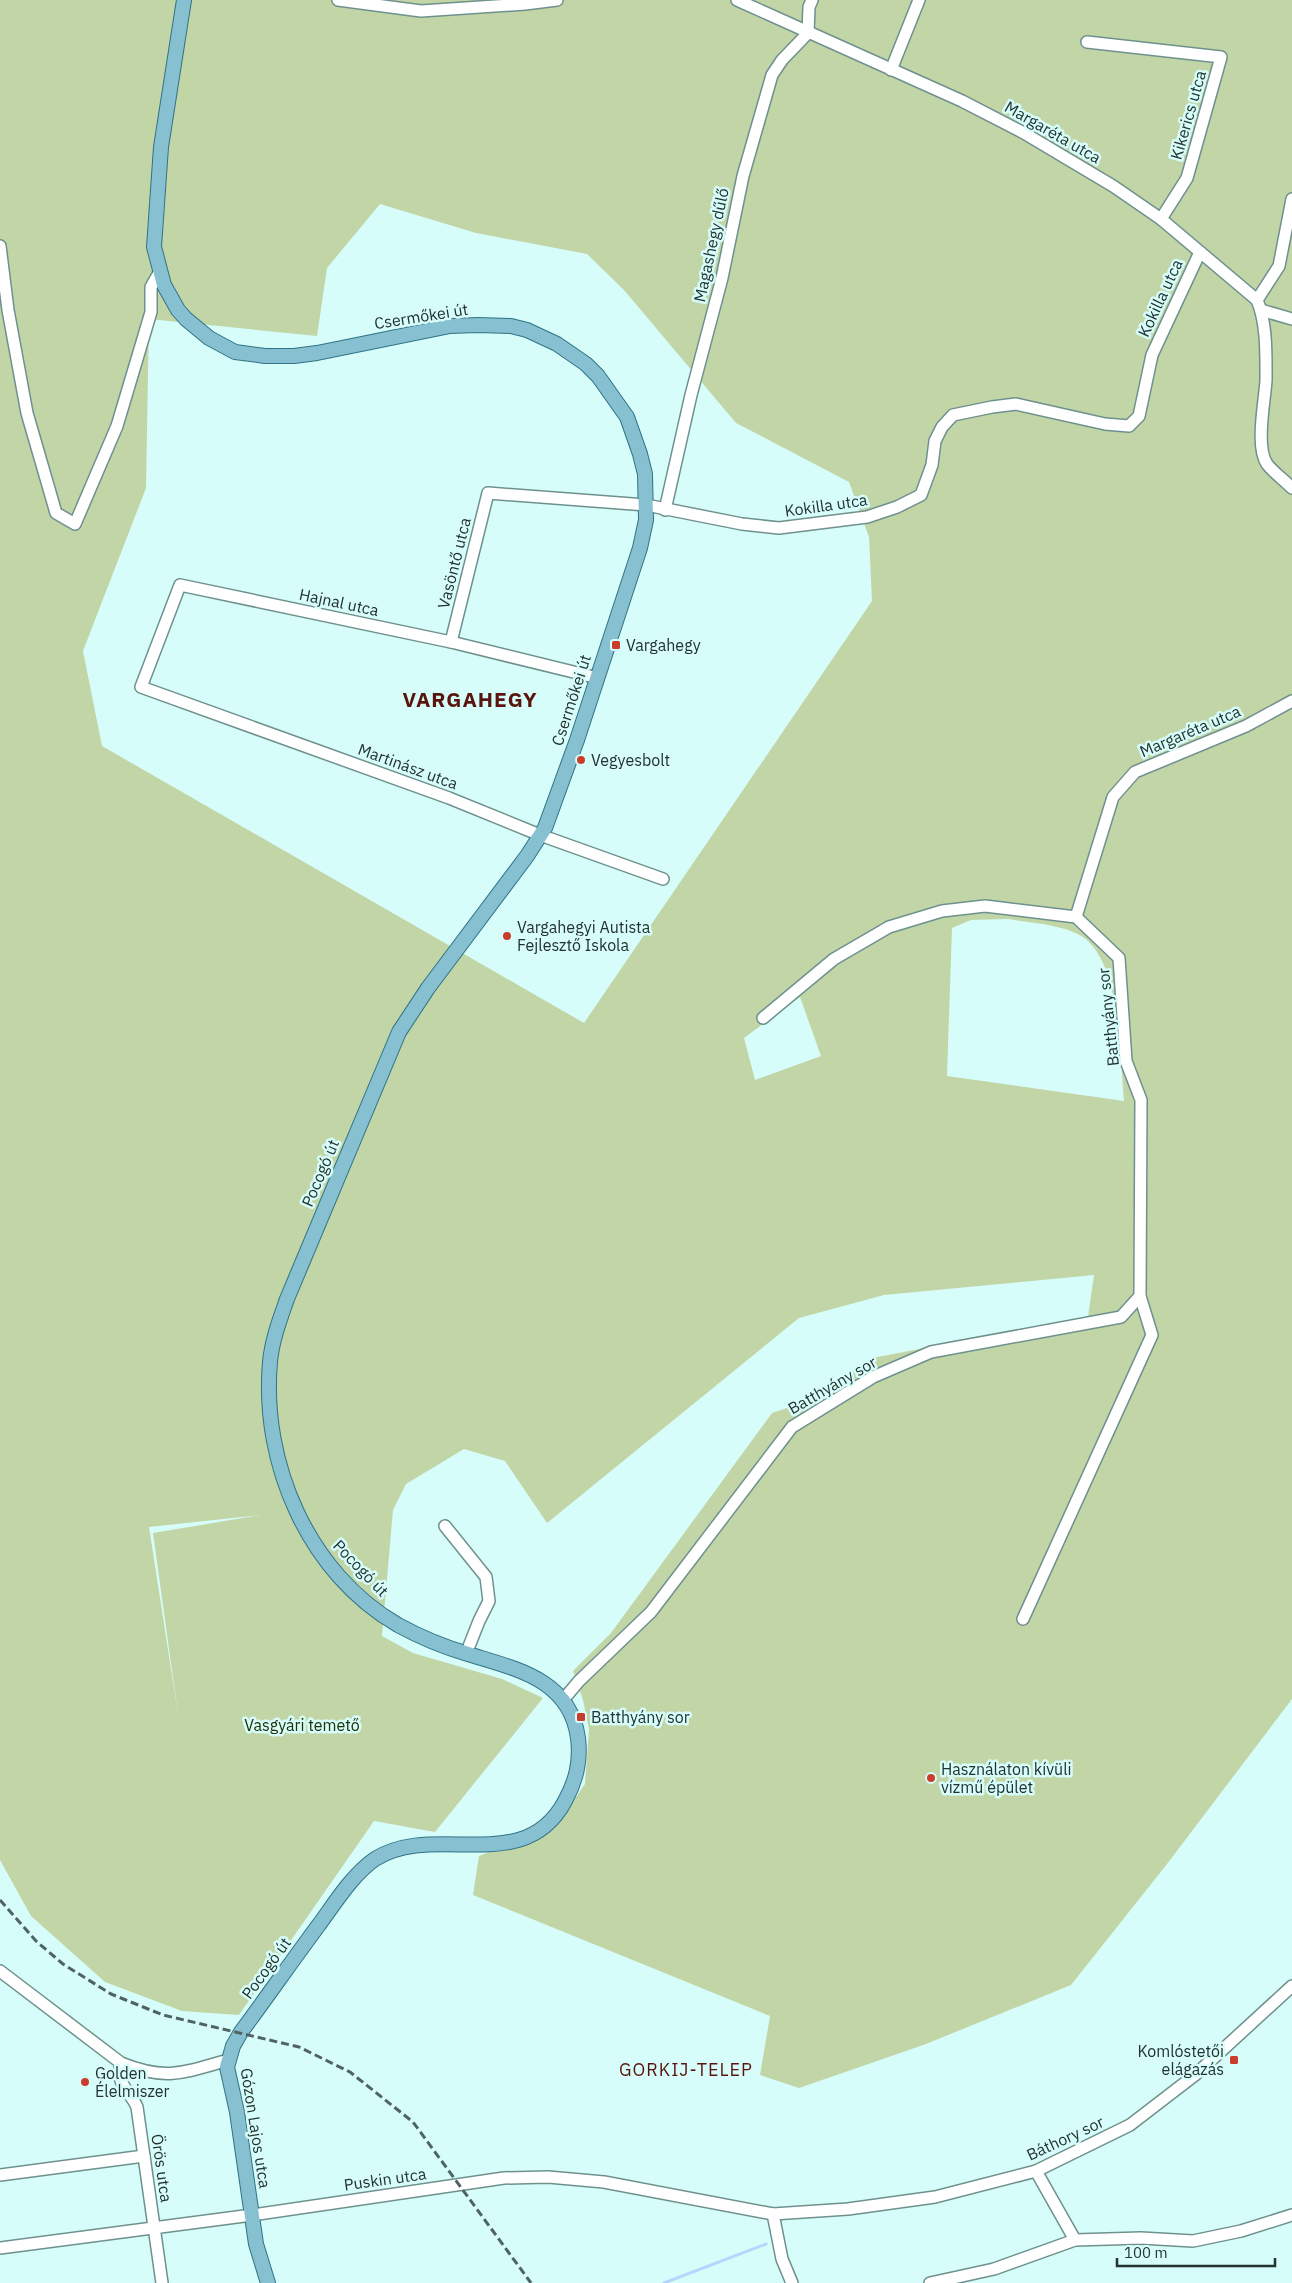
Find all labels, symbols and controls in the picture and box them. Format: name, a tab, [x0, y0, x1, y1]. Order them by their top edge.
street label: Kikerics utca	[1166, 68, 1210, 162]
street label: Margaréta utca	[1001, 96, 1105, 168]
street label: Magashegy dűlő	[689, 186, 733, 304]
street label: Kokilla utca	[1133, 256, 1187, 340]
street label: Csermőkei út	[373, 299, 469, 333]
street label: Kokilla utca	[783, 489, 869, 521]
street label: Vasöntő utca	[433, 515, 475, 611]
street label: Hajnal utca	[297, 584, 381, 620]
place label: Vargahegy	[626, 635, 701, 655]
marker: Vargahegy	[610, 639, 622, 651]
street label: Csermőkei út	[547, 652, 595, 748]
district label: VARGAHEGY	[402, 685, 538, 713]
street label: Margaréta utca	[1137, 701, 1244, 761]
street label: Martinász utca	[355, 739, 461, 793]
place label: Vegyesbolt	[591, 750, 670, 770]
marker: Vegyesbolt	[575, 754, 587, 766]
place label: Vargahegyi Autista Fejlesztő Iskola	[517, 917, 651, 955]
marker: Vargahegyi Autista Fejlesztő Iskola	[501, 930, 513, 942]
street label: Batthyány sor	[1093, 967, 1123, 1067]
street label: Pocogó út	[297, 1136, 343, 1210]
street label: Batthyány sor	[784, 1352, 880, 1418]
street label: Pocogó út	[329, 1535, 393, 1601]
place label: Batthyány sor	[591, 1707, 690, 1727]
marker: Batthyány sor	[575, 1711, 587, 1723]
park label: Vasgyári temető	[244, 1715, 360, 1735]
place label: Használaton kívüli vízmű épület	[941, 1759, 1072, 1797]
marker: Használaton kívüli vízmű épület	[925, 1772, 937, 1784]
street label: Pocogó út	[237, 1933, 295, 2003]
place label: Komlóstetői elágazás	[1137, 2041, 1224, 2079]
marker: Komlóstetői elágazás	[1228, 2054, 1240, 2066]
district label: GORKIJ-TELEP	[619, 2058, 753, 2081]
place label: Golden Élelmiszer	[95, 2063, 169, 2101]
street label: Gózon Lajos utca	[237, 2066, 275, 2190]
marker: Golden Élelmiszer	[79, 2076, 91, 2088]
street label: Báthory sor	[1023, 2111, 1107, 2165]
street label: Örös utca	[147, 2132, 177, 2204]
street label: Puskin utca	[342, 2163, 428, 2195]
scale bar	[1117, 2236, 1274, 2268]
text: 100 m	[1124, 2243, 1168, 2262]

